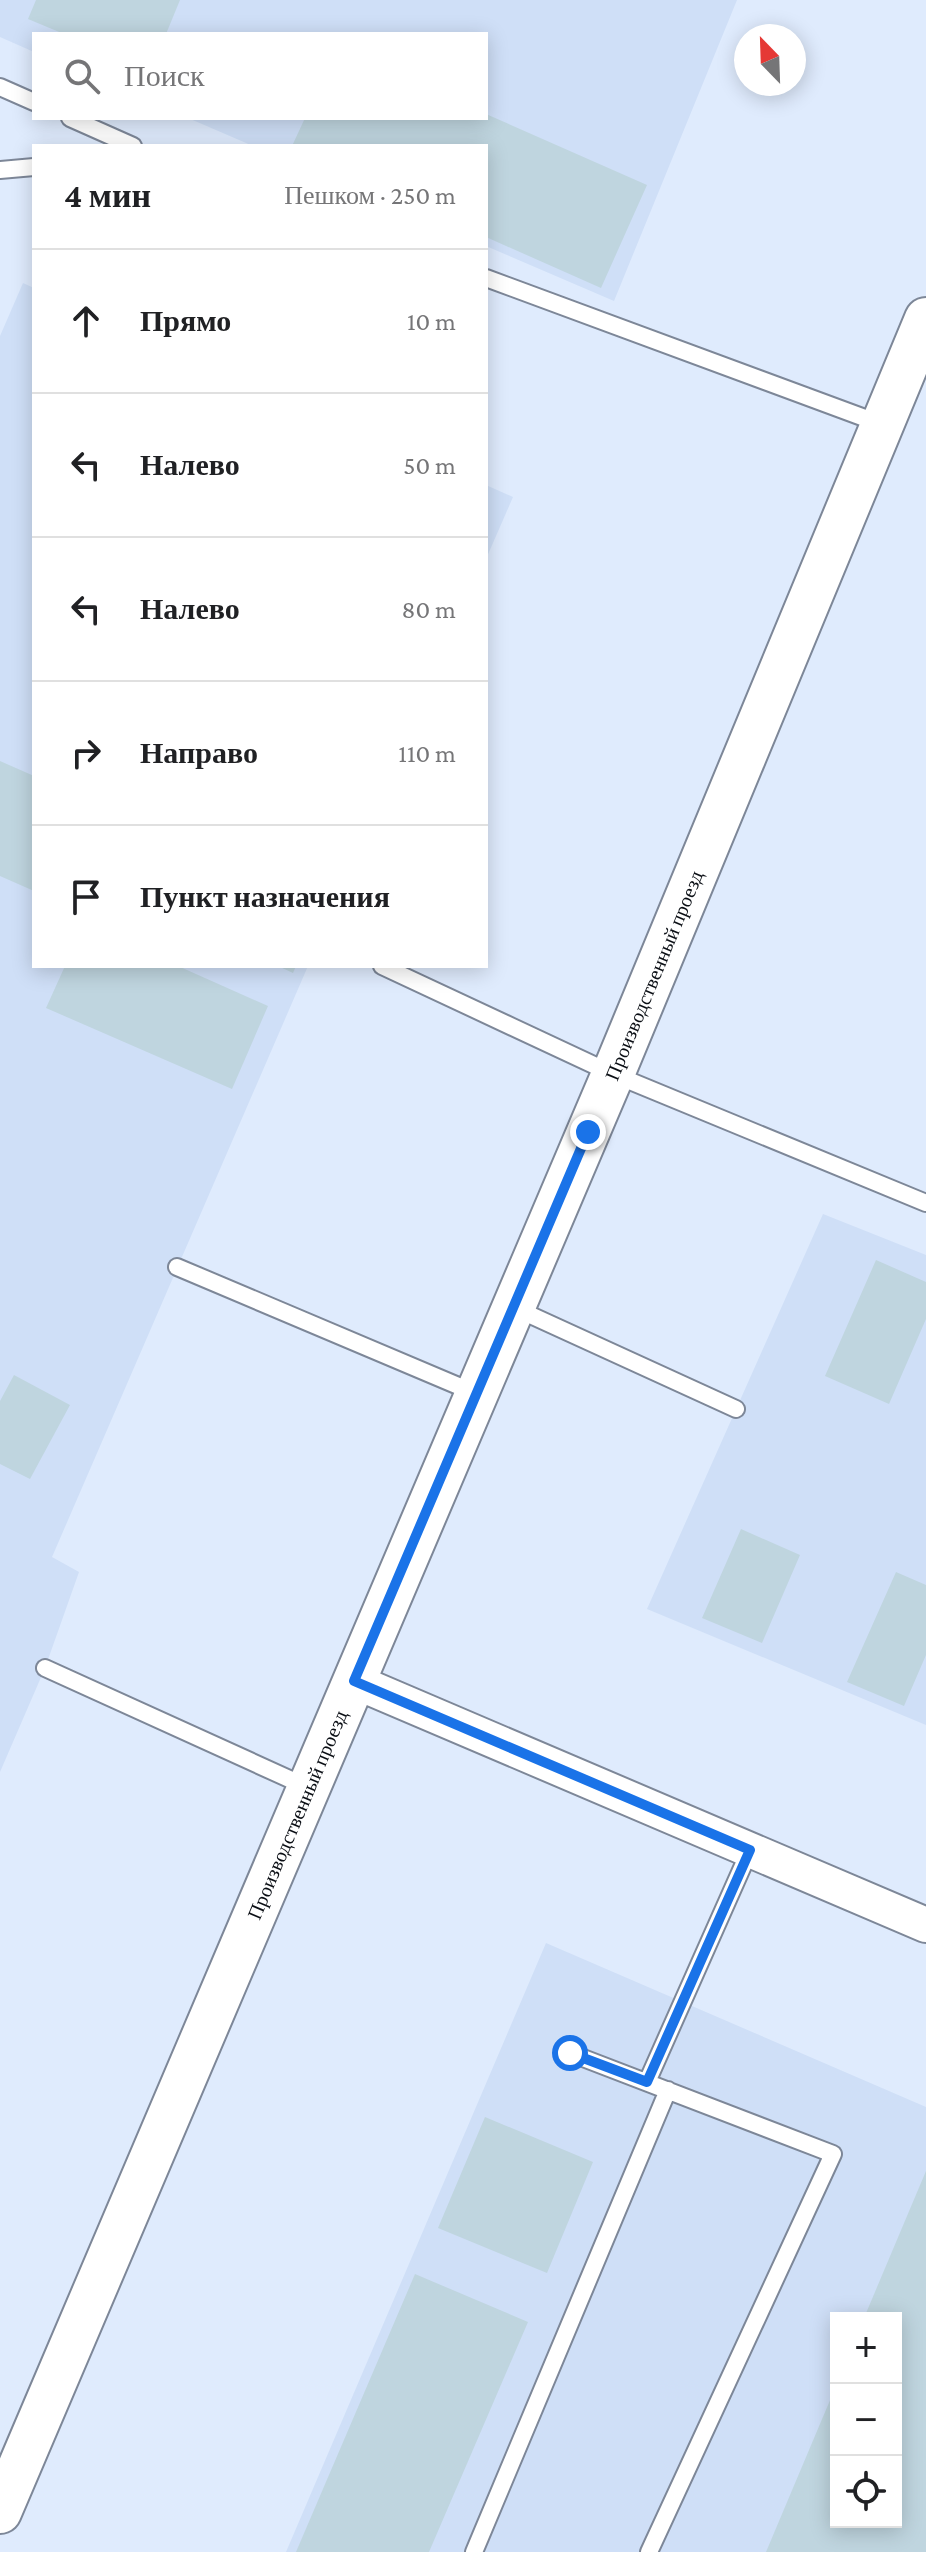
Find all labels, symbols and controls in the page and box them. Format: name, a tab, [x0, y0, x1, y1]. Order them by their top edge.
north arrow	[734, 24, 806, 96]
search box	[32, 32, 488, 120]
icon: search	[60, 54, 104, 98]
text: Поиск	[124, 59, 205, 92]
text: 4 мин	[64, 177, 151, 214]
text: Пешком · 250 m	[284, 181, 456, 210]
icon: ahead	[64, 299, 108, 343]
text: Прямо	[140, 304, 231, 337]
text: 10 m	[407, 307, 456, 336]
icon: left	[64, 443, 108, 487]
text: Налево	[140, 448, 240, 481]
text: 50 m	[403, 451, 456, 480]
icon: left	[64, 587, 108, 631]
text: Налево	[140, 592, 240, 625]
text: 80 m	[402, 595, 456, 624]
icon: right	[64, 731, 108, 775]
text: Направо	[140, 736, 258, 769]
text: 110 m	[398, 739, 456, 768]
street label: Производственный проезд	[601, 867, 708, 1083]
icon: arrive	[64, 875, 108, 919]
text: Пункт назначения	[140, 880, 390, 913]
route end	[570, 1114, 606, 1150]
street label: Производственный проезд	[243, 1707, 352, 1923]
route start	[552, 2035, 588, 2071]
map controls	[830, 2312, 902, 2528]
button: +	[830, 2312, 902, 2384]
button: −	[830, 2384, 902, 2456]
button: locate	[830, 2456, 902, 2528]

